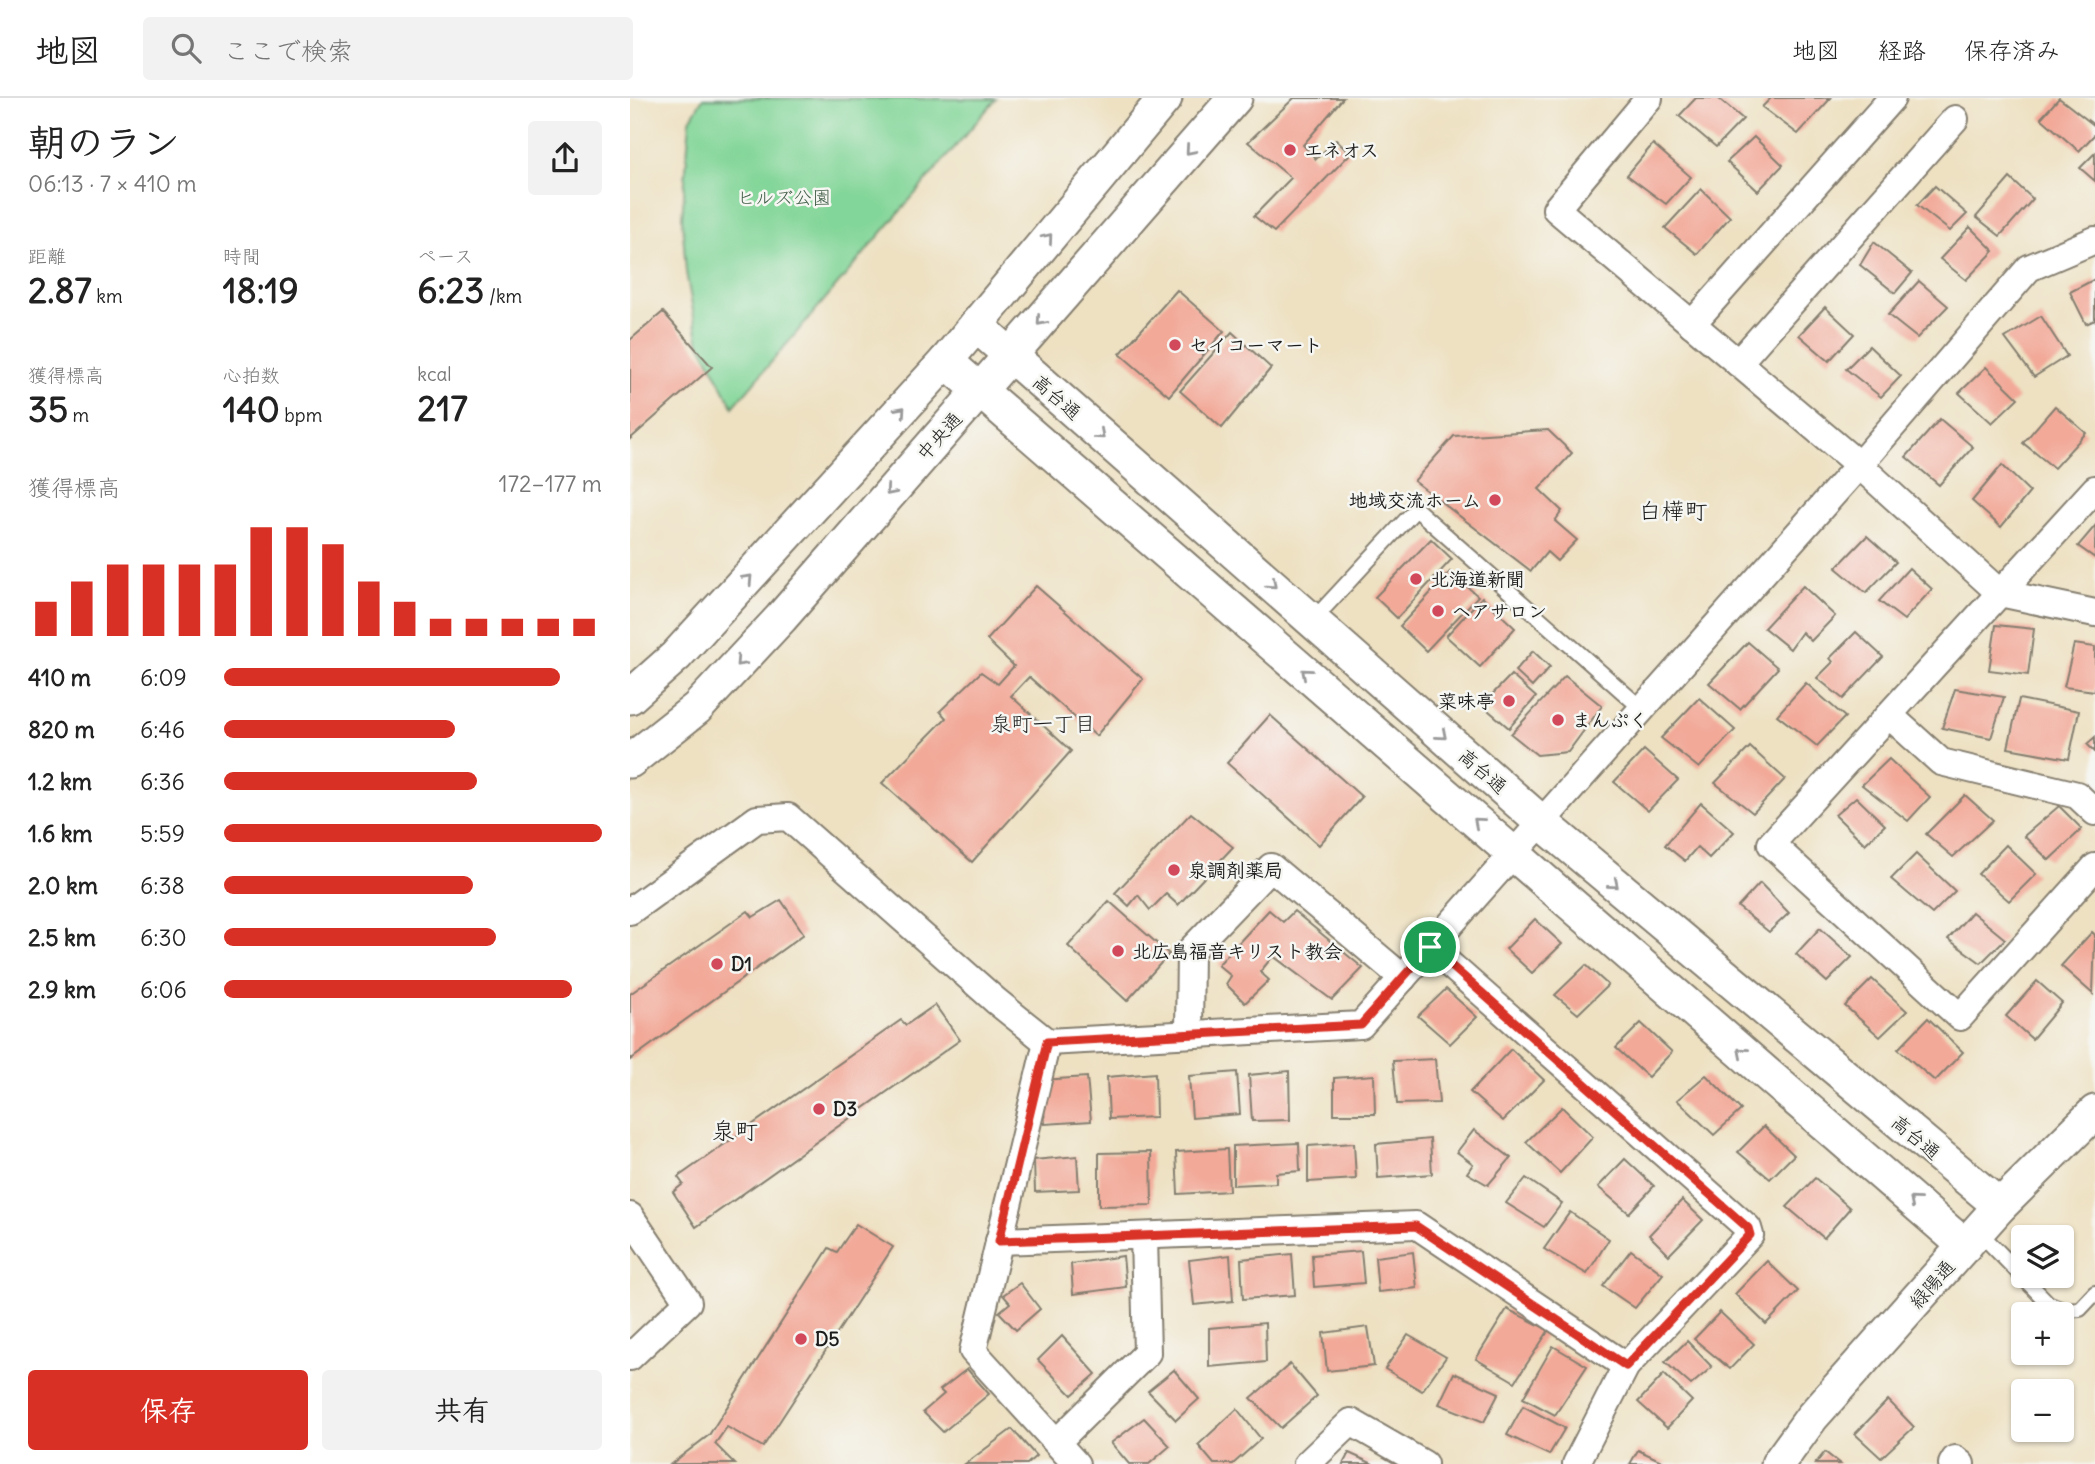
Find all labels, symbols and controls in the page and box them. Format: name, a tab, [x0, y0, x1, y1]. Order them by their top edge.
search box	[143, 17, 633, 80]
text: 地図	[35, 29, 101, 71]
icon: search	[167, 29, 205, 67]
text: ここで検索	[223, 34, 353, 67]
text: 地図	[1792, 35, 1840, 65]
text: 経路	[1878, 35, 1926, 65]
text: 保存済み	[1964, 35, 2060, 65]
text: 朝のラン	[28, 119, 180, 166]
button: share	[528, 121, 602, 195]
place label: エネオス	[1304, 138, 1379, 162]
one-way arrow	[1186, 141, 1198, 154]
marker: エネオス	[1282, 142, 1298, 158]
text: 06:13 · 7 × 410 m	[28, 169, 197, 198]
park label: ヒルズ公園	[737, 185, 831, 209]
one-way arrow	[1040, 233, 1052, 246]
text: 距離	[28, 244, 66, 268]
text: 時間	[223, 244, 261, 268]
text: ペース	[417, 244, 473, 268]
text: 2.87	[28, 268, 92, 312]
text: 18:19	[223, 268, 299, 312]
text: 6:23	[417, 268, 485, 312]
text: km	[92, 284, 123, 308]
text: /km	[485, 284, 522, 308]
one-way arrow	[1037, 313, 1049, 326]
place label: セイコーマート	[1189, 333, 1323, 357]
marker: セイコーマート	[1167, 337, 1183, 353]
text: kcal	[417, 362, 452, 386]
text: 獲得標高	[28, 363, 104, 387]
text: 心拍数	[223, 363, 280, 387]
street label: 高台通	[1028, 369, 1086, 425]
text: 217	[417, 386, 468, 430]
text: 35	[28, 387, 68, 431]
text: 140	[223, 387, 280, 431]
text: m	[68, 403, 89, 427]
text: bpm	[280, 403, 322, 427]
one-way arrow	[892, 406, 905, 419]
street label: 中央通	[911, 407, 967, 465]
one-way arrow	[1092, 427, 1105, 439]
text: 172–177 m	[499, 469, 602, 498]
text: 獲得標高	[28, 473, 120, 502]
one-way arrow	[886, 483, 898, 496]
place label: 地域交流ホーム	[1349, 488, 1481, 512]
marker: 地域交流ホーム	[1487, 492, 1503, 508]
district label: 白樺町	[1639, 496, 1708, 525]
place label: 北海道新聞	[1430, 567, 1525, 591]
marker: 北海道新聞	[1408, 571, 1424, 587]
one-way arrow	[739, 574, 752, 587]
one-way arrow	[1264, 576, 1277, 588]
place label: ヘアサロン	[1452, 599, 1547, 623]
marker: ヘアサロン	[1430, 603, 1446, 619]
one-way arrow	[735, 654, 748, 667]
text: 410 m	[28, 663, 91, 692]
text: 6:09	[140, 663, 187, 692]
one-way arrow	[1301, 669, 1314, 681]
place label: 菜味亭	[1438, 689, 1495, 713]
marker: 菜味亭	[1501, 693, 1517, 709]
place label: まんぷく	[1572, 708, 1648, 732]
district label: 泉町一丁目	[991, 710, 1096, 737]
marker: まんぷく	[1550, 712, 1566, 728]
text: 820 m	[28, 715, 95, 744]
text: 6:46	[140, 715, 185, 744]
one-way arrow	[1434, 727, 1447, 739]
street label: 高台通	[1454, 743, 1512, 799]
text: 1.2 km	[28, 767, 92, 796]
text: 6:36	[140, 767, 185, 796]
one-way arrow	[1473, 818, 1486, 830]
text: 1.6 km	[28, 819, 93, 848]
text: 5:59	[140, 819, 185, 848]
place label: 泉調剤薬局	[1188, 858, 1283, 882]
marker: 泉調剤薬局	[1166, 862, 1182, 878]
text: 2.0 km	[28, 871, 98, 900]
text: 6:38	[140, 871, 185, 900]
one-way arrow	[1606, 876, 1619, 888]
pin	[1400, 917, 1460, 977]
text: 2.5 km	[28, 923, 96, 952]
text: 6:30	[140, 923, 187, 952]
icon: arrive	[1411, 928, 1449, 966]
place label: 北広島福音キリスト教会	[1132, 939, 1343, 963]
marker: 北広島福音キリスト教会	[1110, 943, 1126, 959]
place label: D1	[731, 952, 752, 976]
marker: D1	[709, 956, 725, 972]
text: 2.9 km	[28, 975, 96, 1004]
text: 6:06	[140, 975, 187, 1004]
one-way arrow	[1737, 1047, 1750, 1060]
place label: D3	[833, 1097, 857, 1121]
marker: D3	[811, 1101, 827, 1117]
street label: 高台通	[1886, 1109, 1946, 1165]
district label: 泉町	[712, 1116, 758, 1145]
one-way arrow	[1909, 1197, 1922, 1209]
map controls	[2011, 1225, 2074, 1442]
button: layers	[2011, 1225, 2074, 1288]
street label: 緑陽通	[1904, 1255, 1960, 1313]
button: +	[2011, 1302, 2074, 1365]
place label: D5	[815, 1327, 839, 1351]
marker: D5	[793, 1331, 809, 1347]
button: 保存	[28, 1370, 308, 1450]
button: 共有	[322, 1370, 602, 1450]
button: −	[2011, 1379, 2074, 1442]

